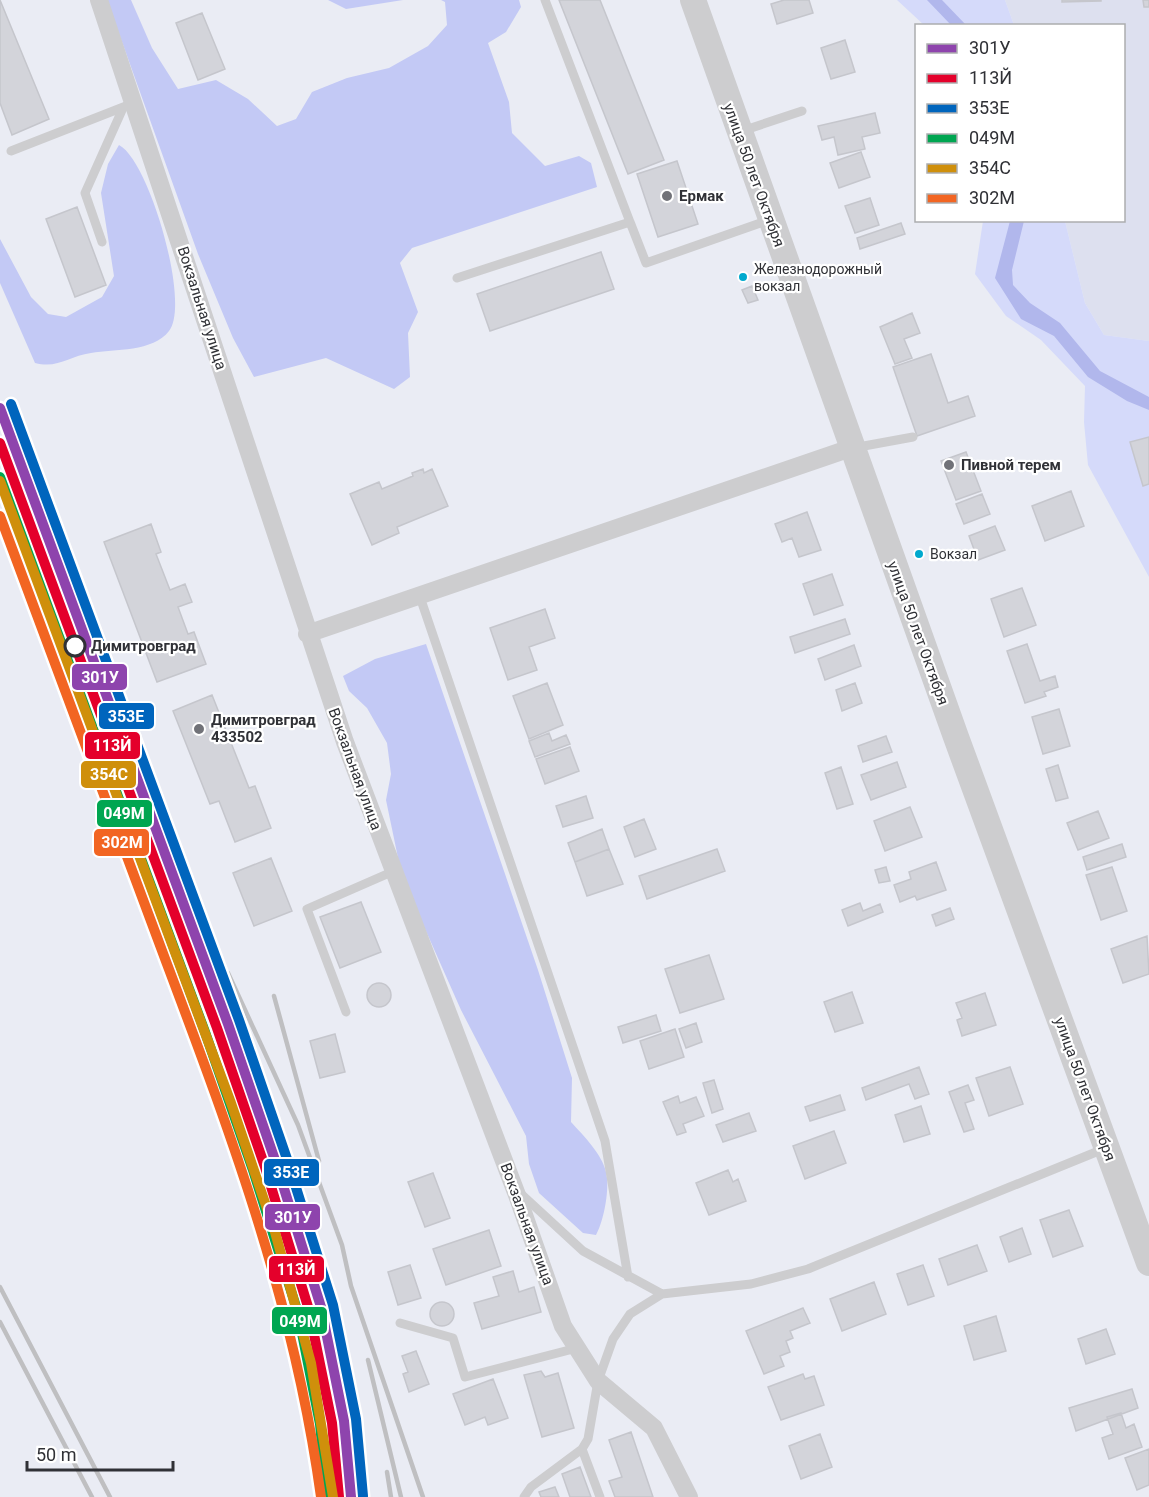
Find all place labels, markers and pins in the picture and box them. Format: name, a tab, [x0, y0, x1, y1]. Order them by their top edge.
place label: Ермак	[679, 187, 724, 205]
marker: Ермак	[660, 189, 674, 203]
place label: Железнодорожный вокзал	[754, 261, 882, 294]
marker: Железнодорожный вокзал	[737, 271, 749, 283]
place label: Пивной терем	[961, 456, 1061, 474]
marker: Пивной терем	[942, 458, 956, 472]
place label: Вокзал	[930, 546, 977, 562]
marker: Вокзал	[913, 548, 925, 560]
marker: Димитровград	[64, 635, 86, 657]
place label: Димитровград	[91, 637, 196, 655]
place label: Димитровград 433502	[211, 711, 316, 746]
marker: Димитровград 433502	[192, 722, 206, 736]

